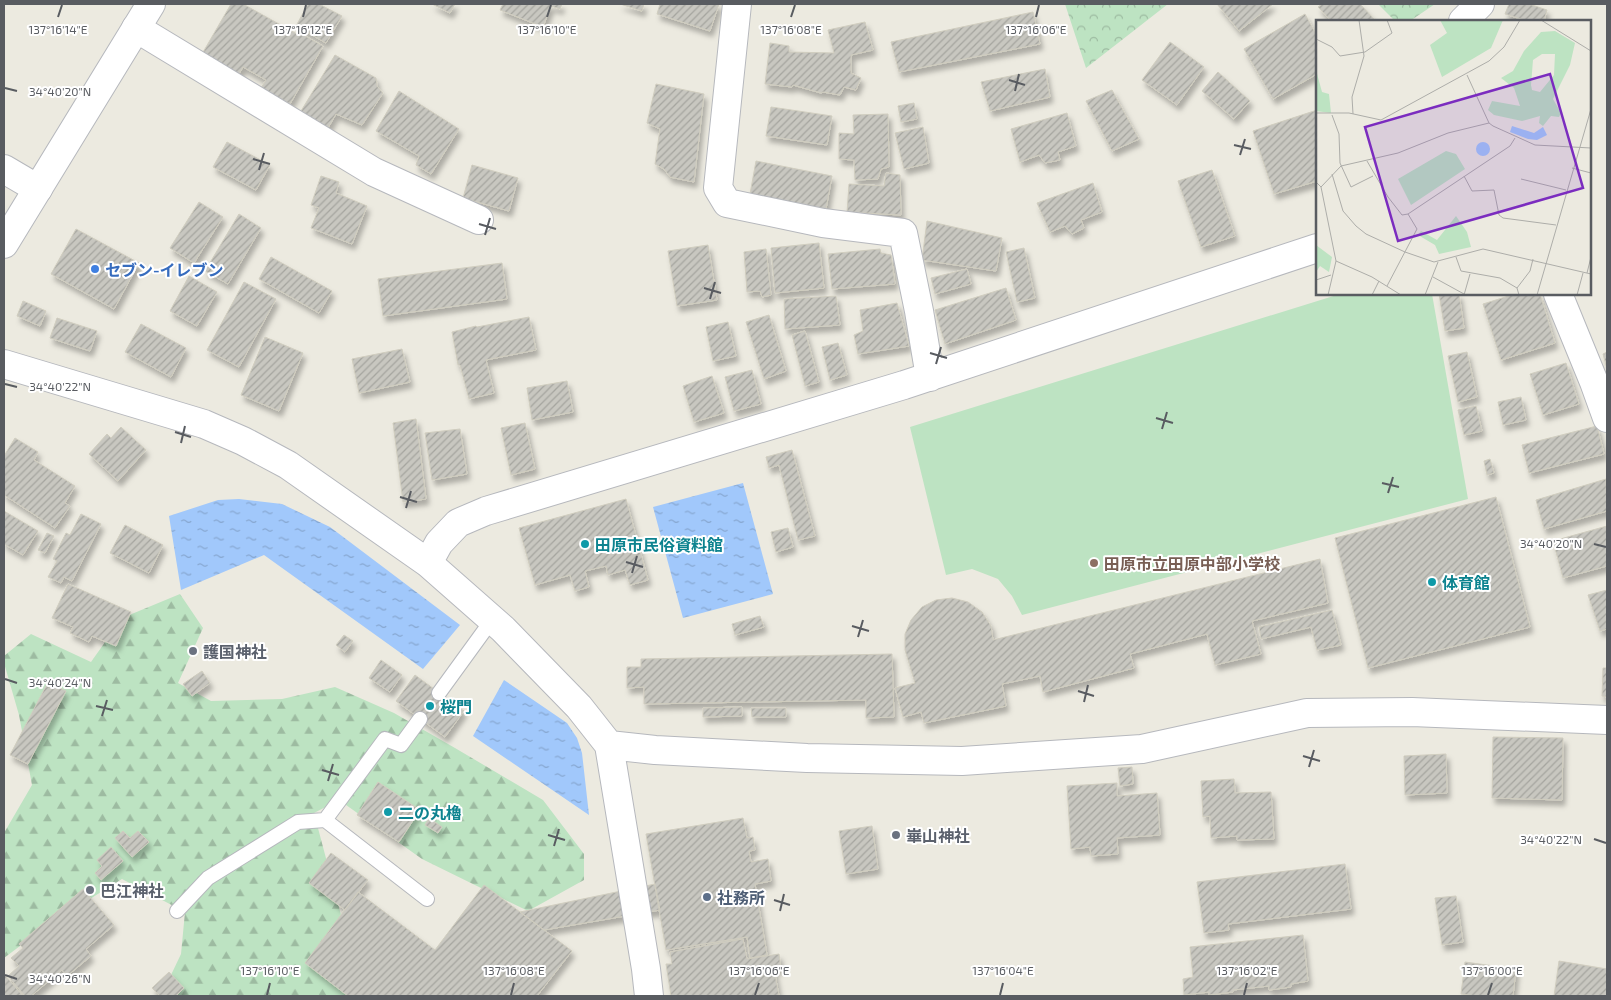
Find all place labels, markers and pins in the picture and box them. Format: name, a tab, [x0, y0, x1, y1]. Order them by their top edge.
place label: セブン-イレブン	[105, 260, 224, 279]
marker: セブン-イレブン	[89, 263, 101, 275]
place label: 田原市民俗資料館	[595, 535, 723, 554]
marker: 田原市民俗資料館	[579, 538, 591, 550]
place label: 田原市立田原中部小学校	[1104, 554, 1280, 573]
marker: 田原市立田原中部小学校	[1088, 557, 1100, 569]
place label: 体育館	[1442, 573, 1490, 592]
marker: 体育館	[1426, 576, 1438, 588]
place label: 護国神社	[203, 642, 267, 661]
marker: 護国神社	[187, 645, 199, 657]
place label: 桜門	[440, 697, 472, 716]
marker: 桜門	[424, 700, 436, 712]
place label: 二の丸櫓	[398, 803, 462, 822]
marker: 二の丸櫓	[382, 806, 394, 818]
place label: 崋山神社	[906, 826, 970, 845]
marker: 崋山神社	[890, 829, 902, 841]
place label: 巴江神社	[100, 881, 164, 900]
marker: 巴江神社	[84, 884, 96, 896]
place label: 社務所	[717, 888, 765, 907]
marker: 社務所	[701, 891, 713, 903]

